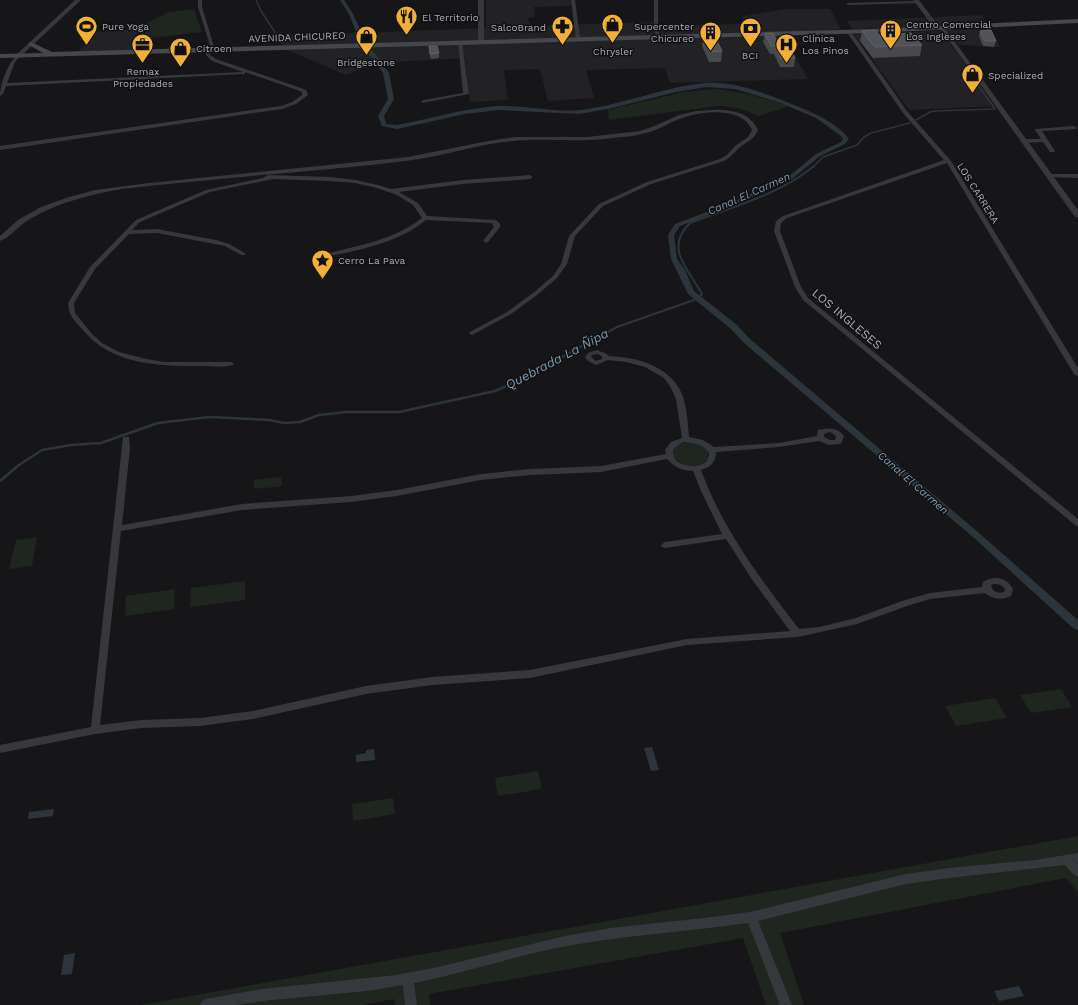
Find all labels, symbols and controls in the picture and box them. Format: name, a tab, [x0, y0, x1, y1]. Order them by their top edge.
restaurant icon: El Territorio	[393, 4, 419, 37]
place label: El Territorio	[422, 12, 479, 23]
shop icon: Chrysler	[600, 12, 626, 45]
sports icon: Pure Yoga	[74, 13, 100, 46]
pharmacy icon: SalcoBrand	[549, 14, 575, 47]
bank icon: BCI	[737, 16, 763, 49]
building icon: Centro Comercial Los Ingleses	[878, 17, 904, 50]
building icon: Supercenter Chicureo	[697, 19, 723, 52]
place label: Centro Comercial Los Ingleses	[906, 19, 991, 42]
place label: Pure Yoga	[102, 21, 149, 32]
place label: Supercenter Chicureo	[634, 21, 694, 44]
place label: SalcoBrand	[491, 22, 546, 33]
shop icon: Bridgestone	[353, 23, 379, 56]
street label: AVENIDA CHICUREO	[248, 30, 346, 44]
hospital icon: Clínica Los Pinos	[773, 31, 799, 64]
office icon: Remax Propiedades	[130, 32, 156, 65]
place label: Clínica Los Pinos	[802, 33, 849, 56]
shop icon: Citroen	[168, 35, 194, 68]
place label: Citroen	[196, 43, 232, 54]
place label: Chrysler	[593, 46, 633, 57]
place label: BCI	[742, 50, 758, 61]
place label: Bridgestone	[337, 57, 395, 68]
shop icon: Specialized	[960, 62, 986, 95]
place label: Remax Propiedades	[113, 66, 173, 89]
place label: Specialized	[988, 70, 1043, 81]
street label: LOS CARRERA	[955, 161, 1001, 226]
water label: Canal El Carmen	[706, 170, 792, 218]
place icon: Cerro La Pava	[309, 247, 335, 280]
place label: Cerro La Pava	[338, 255, 406, 266]
street label: LOS INGLESES	[809, 286, 885, 352]
water label: Quebrada La Ñipa	[503, 325, 611, 393]
water label: Canal El Carmen	[875, 449, 951, 517]

